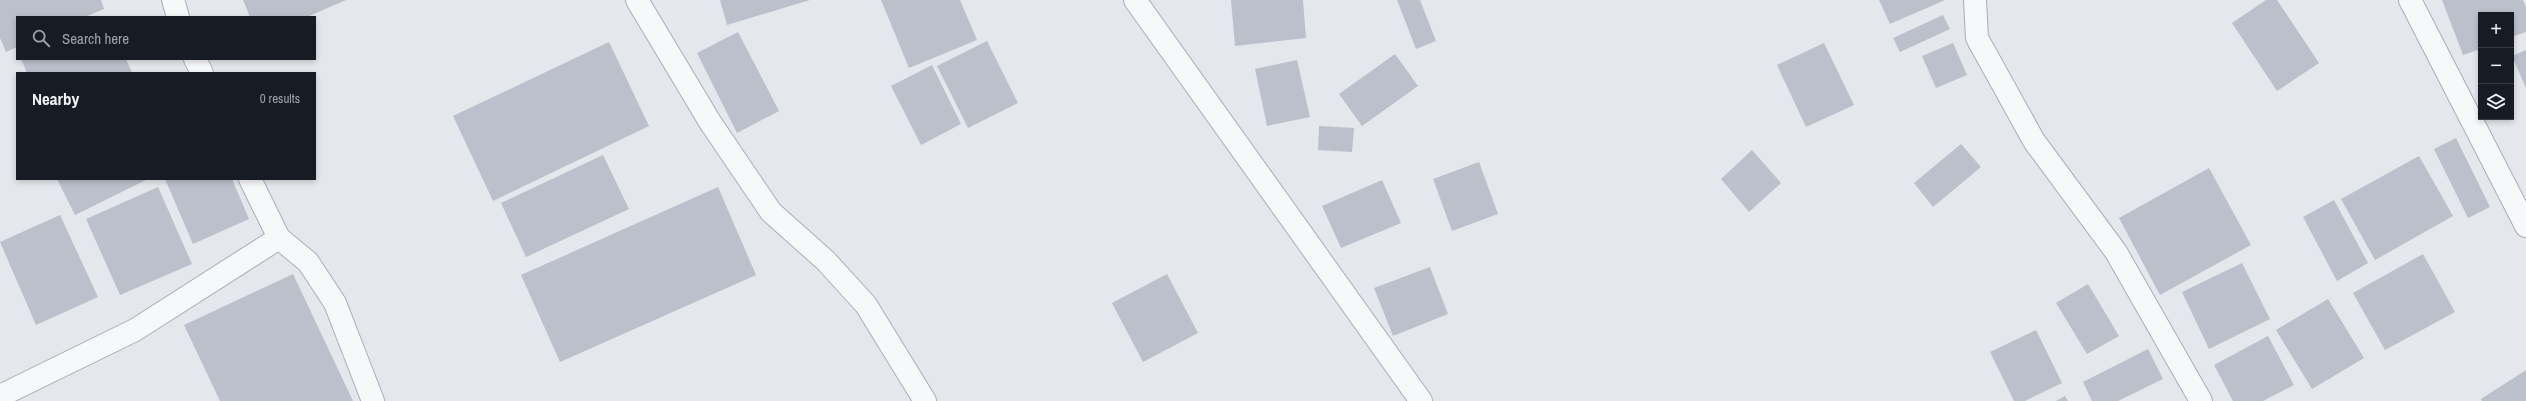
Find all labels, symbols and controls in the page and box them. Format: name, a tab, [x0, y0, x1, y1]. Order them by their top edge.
map controls	[2478, 12, 2514, 120]
button: +	[2478, 12, 2514, 48]
search box	[16, 16, 316, 60]
icon: search	[30, 27, 52, 49]
text: Search here	[62, 28, 129, 49]
button: −	[2478, 48, 2514, 84]
button: layers	[2478, 84, 2514, 120]
text: Nearby	[32, 87, 79, 110]
text: 0 results	[260, 90, 300, 107]

